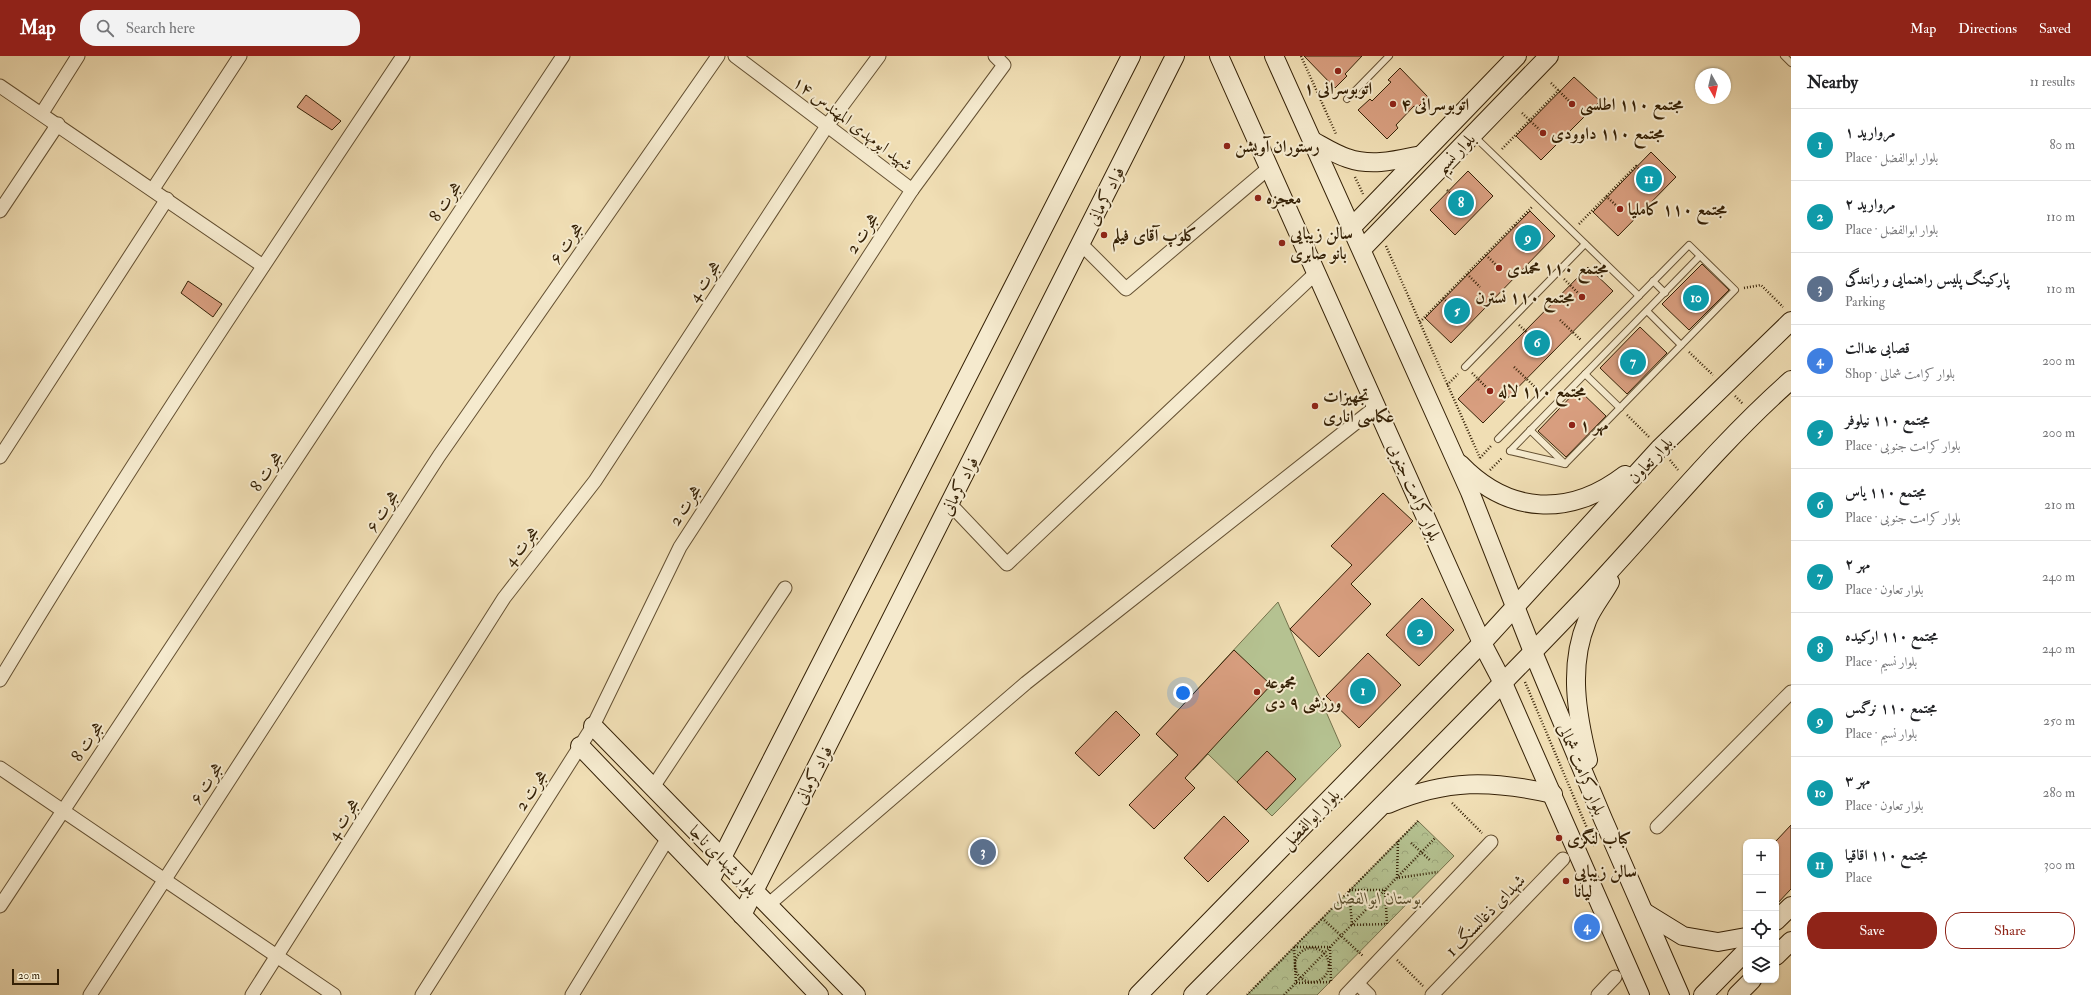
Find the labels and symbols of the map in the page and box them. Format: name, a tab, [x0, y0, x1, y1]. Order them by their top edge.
marker: اتوبوسرانی ۱	[1333, 66, 1343, 76]
north arrow	[1695, 68, 1731, 104]
street label: شهید ابومهدی المهندس ۱۴	[789, 72, 917, 175]
place label: اتوبوسرانی ۱	[1304, 78, 1372, 100]
place label: اتوبوسرانی ۴	[1401, 94, 1470, 116]
place label: مجتمع ۱۱۰ اطلسی	[1580, 94, 1684, 120]
marker: اتوبوسرانی ۴	[1388, 99, 1398, 109]
marker: مجتمع ۱۱۰ اطلسی	[1567, 99, 1577, 109]
place label: مجتمع ۱۱۰ داوودی	[1551, 123, 1665, 149]
marker: مجتمع ۱۱۰ داوودی	[1538, 128, 1548, 138]
street label: بلوار نسیم	[1431, 129, 1484, 182]
place label: رستوران آویشن	[1235, 135, 1320, 158]
marker: رستوران آویشن	[1222, 141, 1232, 151]
street label: فواد کرمانی	[1082, 163, 1129, 229]
pin: 11	[1636, 164, 1662, 194]
street label: هجرت 8	[424, 177, 466, 225]
place label: معجزه	[1266, 188, 1301, 209]
pin: 8	[1448, 188, 1474, 218]
marker: معجزه	[1253, 193, 1263, 203]
place label: مجتمع ۱۱۰ کاملیا	[1628, 199, 1728, 225]
marker: مجتمع ۱۱۰ کاملیا	[1615, 204, 1625, 214]
street label: هجرت 2	[841, 209, 883, 258]
street label: هجرت ۶	[545, 218, 588, 268]
place label: سالن زیبایی بانو صابری	[1289, 223, 1353, 264]
pin: 9	[1515, 223, 1541, 253]
place label: کلوپ آقای فیلم	[1112, 224, 1197, 252]
marker: کلوپ آقای فیلم	[1099, 230, 1109, 240]
marker: سالن زیبایی بانو صابری	[1277, 238, 1287, 248]
street label: هجرت 4	[683, 257, 726, 306]
place label: مجتمع ۱۱۰ محمدی	[1507, 258, 1609, 284]
marker: مجتمع ۱۱۰ محمدی	[1494, 263, 1504, 273]
pin: 10	[1683, 283, 1709, 313]
place label: مجتمع ۱۱۰ نسترن	[1475, 287, 1575, 313]
marker: مجتمع ۱۱۰ نسترن	[1577, 292, 1587, 302]
pin: 5	[1444, 296, 1470, 326]
pin: 6	[1524, 328, 1550, 358]
pin: 7	[1620, 347, 1646, 377]
place label: مجتمع ۱۱۰ لاله	[1498, 381, 1587, 407]
place label: تجهیزات عکاسی اناری	[1323, 386, 1395, 428]
marker: مجتمع ۱۱۰ لاله	[1485, 386, 1495, 396]
marker: تجهیزات عکاسی اناری	[1310, 401, 1320, 411]
place label: مهر ۱	[1580, 415, 1609, 437]
marker: مهر ۱	[1567, 420, 1577, 430]
street label: بلوار تعاون	[1623, 432, 1677, 488]
street label: بلوار کرامت جنوبی	[1382, 440, 1446, 545]
street label: هجرت 8	[245, 447, 287, 495]
street label: فواد کرمانی	[936, 453, 983, 519]
street label: هجرت 2	[664, 481, 706, 530]
street label: هجرت ۶	[361, 486, 404, 536]
street label: هجرت 4	[499, 522, 544, 571]
pin: 2	[1407, 617, 1433, 647]
place label: مجموعه ورزشی ۹ دی	[1265, 672, 1341, 714]
pin: 1	[1350, 676, 1376, 706]
your location	[1173, 683, 1193, 703]
marker: مجموعه ورزشی ۹ دی	[1252, 687, 1262, 697]
street label: هجرت 8	[66, 717, 108, 765]
street label: بلوار کرامت شمالی	[1553, 720, 1610, 819]
street label: فواد کرمانی	[790, 742, 837, 808]
street label: هجرت ۶	[185, 758, 228, 808]
street label: هجرت 2	[510, 766, 552, 815]
street label: بلوار ابوالفضل	[1276, 785, 1345, 855]
street label: هجرت 4	[323, 794, 364, 844]
street label: بلوار شهدای ناجا	[685, 821, 763, 900]
place label: کباب لنگری	[1567, 828, 1631, 849]
marker: کباب لنگری	[1554, 833, 1564, 843]
pin: 3	[970, 837, 996, 867]
place label: سالن زیبایی لیانا	[1573, 861, 1637, 902]
street label: شهدای ذغالسنگ 1	[1440, 869, 1530, 961]
marker: سالن زیبایی لیانا	[1561, 876, 1571, 886]
park label: بوستان ابوالفضل	[1332, 888, 1422, 910]
pin: 4	[1574, 912, 1600, 942]
scale bar	[12, 967, 59, 986]

